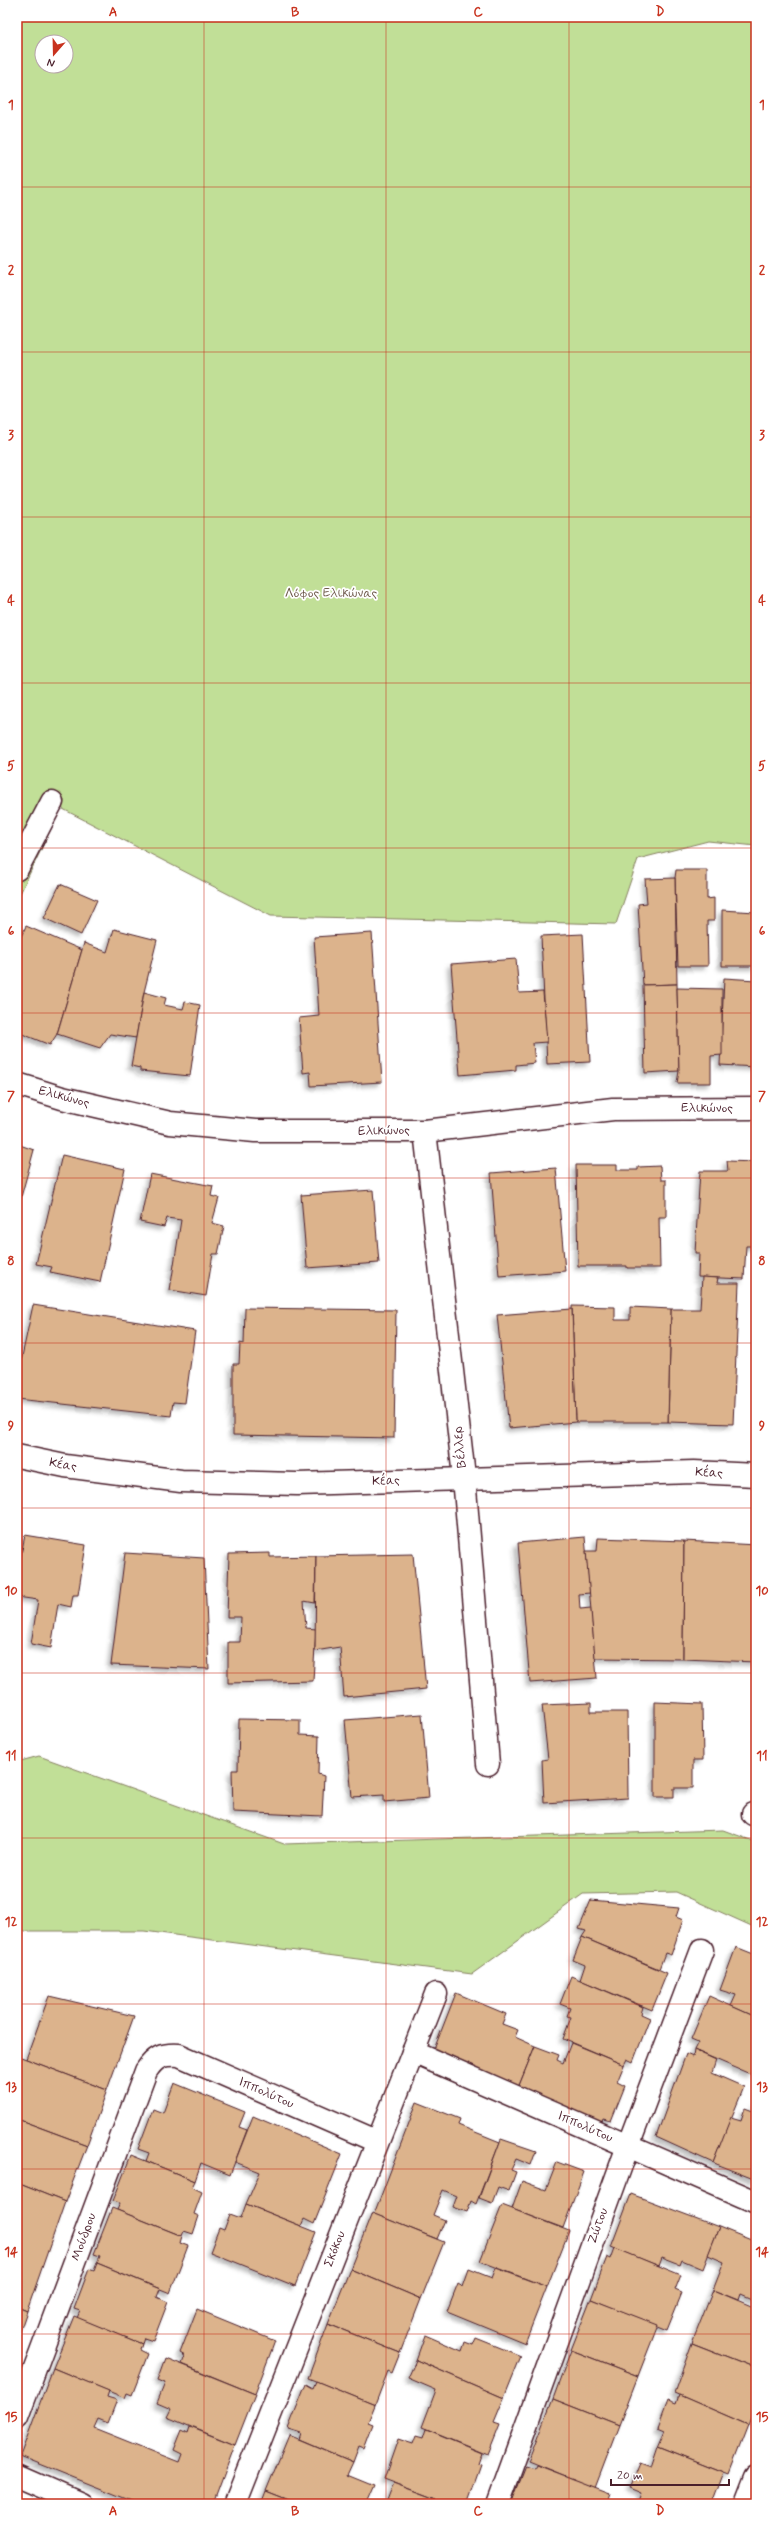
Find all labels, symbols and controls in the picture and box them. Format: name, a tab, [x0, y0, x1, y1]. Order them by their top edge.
text: A	[109, 4, 117, 21]
text: B	[291, 4, 300, 21]
text: C	[473, 4, 483, 21]
text: D	[656, 4, 665, 21]
north arrow	[34, 34, 74, 74]
text: N	[45, 55, 57, 70]
text: 1	[8, 97, 14, 114]
text: 1	[759, 97, 765, 114]
text: 2	[8, 262, 15, 279]
text: 2	[759, 262, 766, 279]
text: 3	[8, 427, 14, 444]
text: 3	[759, 427, 765, 444]
park label: Λόφος Ελικώνας	[285, 585, 378, 602]
text: 4	[7, 593, 15, 610]
text: 4	[758, 593, 766, 610]
text: 5	[7, 758, 15, 775]
text: 5	[758, 758, 766, 775]
text: 6	[8, 923, 15, 940]
text: 6	[759, 923, 766, 940]
street label: Ελικώνος	[37, 1082, 92, 1112]
text: 7	[7, 1088, 15, 1105]
text: 7	[758, 1088, 766, 1105]
street label: Ελικώνος	[681, 1100, 733, 1117]
street label: Ελικώνος	[358, 1122, 410, 1140]
text: 8	[7, 1253, 15, 1270]
text: 8	[758, 1253, 766, 1270]
text: 9	[8, 1418, 15, 1435]
text: 9	[759, 1418, 766, 1435]
street label: Βέλλερ	[449, 1425, 471, 1469]
street label: Κέας	[48, 1454, 78, 1476]
street label: Κέας	[695, 1464, 724, 1482]
street label: Κέας	[372, 1472, 401, 1490]
text: 10	[4, 1583, 18, 1600]
text: 10	[755, 1583, 769, 1600]
text: 11	[5, 1748, 17, 1765]
text: 11	[756, 1748, 768, 1765]
text: 12	[5, 1914, 17, 1931]
text: 12	[756, 1914, 768, 1931]
street label: Ιππολύτου	[236, 2073, 297, 2113]
text: 13	[5, 2079, 17, 2096]
text: 13	[756, 2079, 768, 2096]
street label: Ιππολύτου	[555, 2107, 616, 2147]
street label: Ζώτου	[584, 2205, 612, 2246]
street label: Μούδρου	[67, 2211, 101, 2263]
street label: Σκόκου	[320, 2228, 350, 2270]
text: 14	[4, 2244, 18, 2261]
text: 14	[755, 2244, 769, 2261]
text: 15	[5, 2409, 17, 2426]
text: 15	[756, 2409, 768, 2426]
scale bar	[611, 2461, 729, 2487]
text: 20 m	[617, 2468, 643, 2484]
text: A	[109, 2503, 117, 2520]
text: B	[291, 2503, 300, 2520]
text: C	[473, 2503, 483, 2520]
text: D	[656, 2503, 665, 2520]

